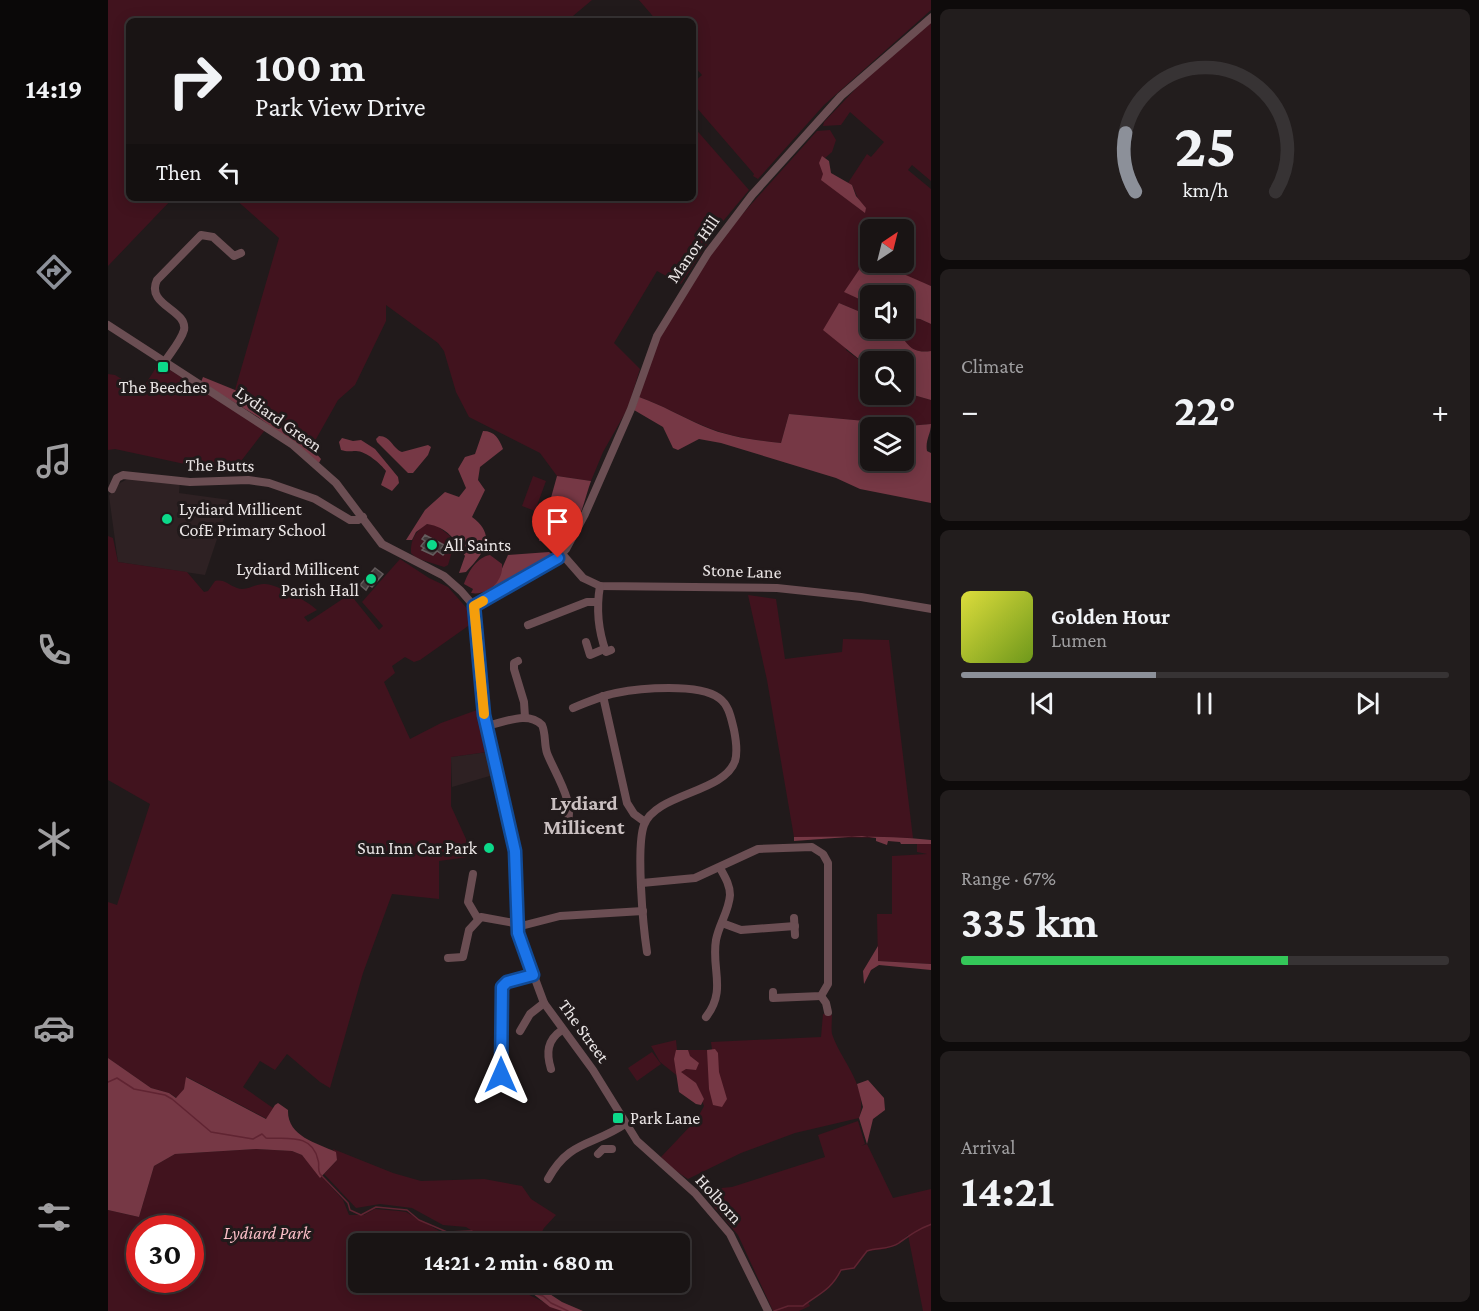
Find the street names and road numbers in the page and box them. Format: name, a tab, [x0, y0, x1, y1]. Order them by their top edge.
street label: Manor Hill	[663, 211, 724, 287]
street label: Lydiard Green	[232, 382, 326, 456]
street label: The Butts	[185, 454, 255, 476]
street label: Stone Lane	[702, 560, 782, 582]
street label: The Street	[554, 996, 614, 1067]
street label: Holborn	[692, 1170, 747, 1228]

